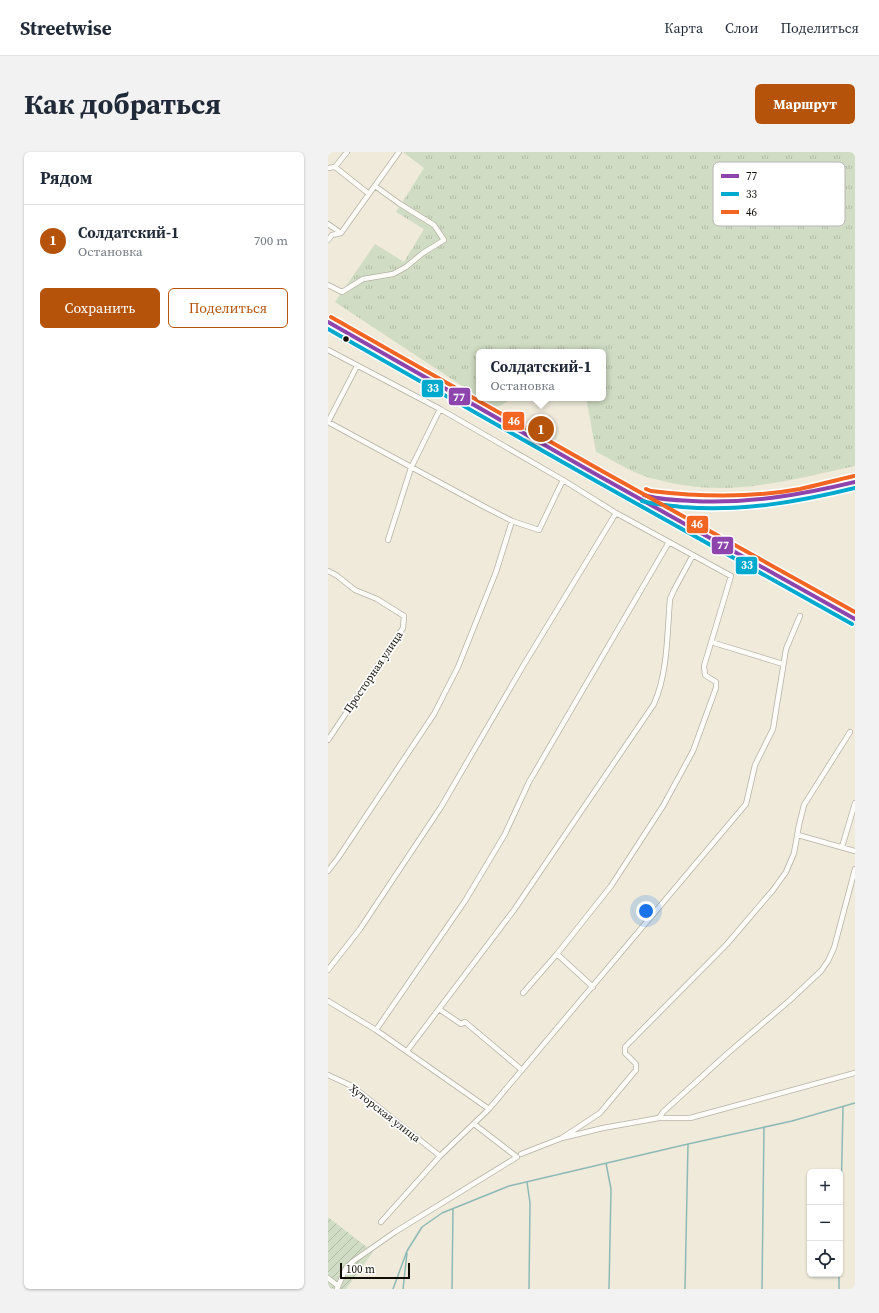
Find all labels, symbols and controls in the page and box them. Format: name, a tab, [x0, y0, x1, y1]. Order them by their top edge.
text: Streetwise	[20, 15, 112, 41]
text: Карта	[664, 18, 703, 38]
text: Слои	[725, 18, 759, 38]
text: Поделиться	[781, 18, 859, 38]
button: Маршрут	[755, 84, 855, 124]
text: Как добраться	[24, 85, 221, 123]
legend	[713, 162, 845, 226]
text: Рядом	[40, 166, 92, 190]
text: 77	[746, 169, 757, 184]
text: 33	[746, 187, 757, 202]
text: 46	[746, 205, 757, 220]
text: Солдатский-1	[78, 222, 179, 243]
text: 1	[49, 232, 57, 249]
text: 700 m	[254, 232, 288, 249]
text: Остановка	[78, 243, 143, 260]
button: Сохранить	[40, 288, 160, 328]
button: Поделиться	[168, 288, 288, 328]
unlabelled marker	[341, 334, 351, 344]
popup	[476, 349, 606, 401]
text: Солдатский-1	[490, 356, 592, 377]
text: Остановка	[490, 377, 555, 394]
line badge: 33	[421, 379, 444, 398]
text: 33	[427, 381, 439, 396]
line badge: 77	[448, 387, 471, 406]
text: 77	[453, 390, 465, 405]
line badge: 46	[502, 411, 525, 431]
text: 46	[508, 414, 520, 429]
pin: 1	[528, 414, 554, 444]
line badge: 46	[686, 515, 709, 534]
text: 46	[691, 517, 703, 532]
line badge: 77	[711, 536, 734, 555]
text: 77	[717, 538, 729, 553]
line badge: 33	[735, 556, 758, 575]
text: 33	[741, 558, 753, 573]
street label: Просторная улица	[340, 628, 407, 716]
your location	[636, 901, 656, 921]
street label: Хуторская улица	[346, 1081, 424, 1146]
map controls	[807, 1169, 843, 1277]
button: +	[807, 1169, 843, 1205]
button: −	[807, 1205, 843, 1241]
button: locate	[807, 1241, 843, 1277]
scale bar	[340, 1261, 410, 1280]
text: 100 m	[346, 1262, 375, 1277]

